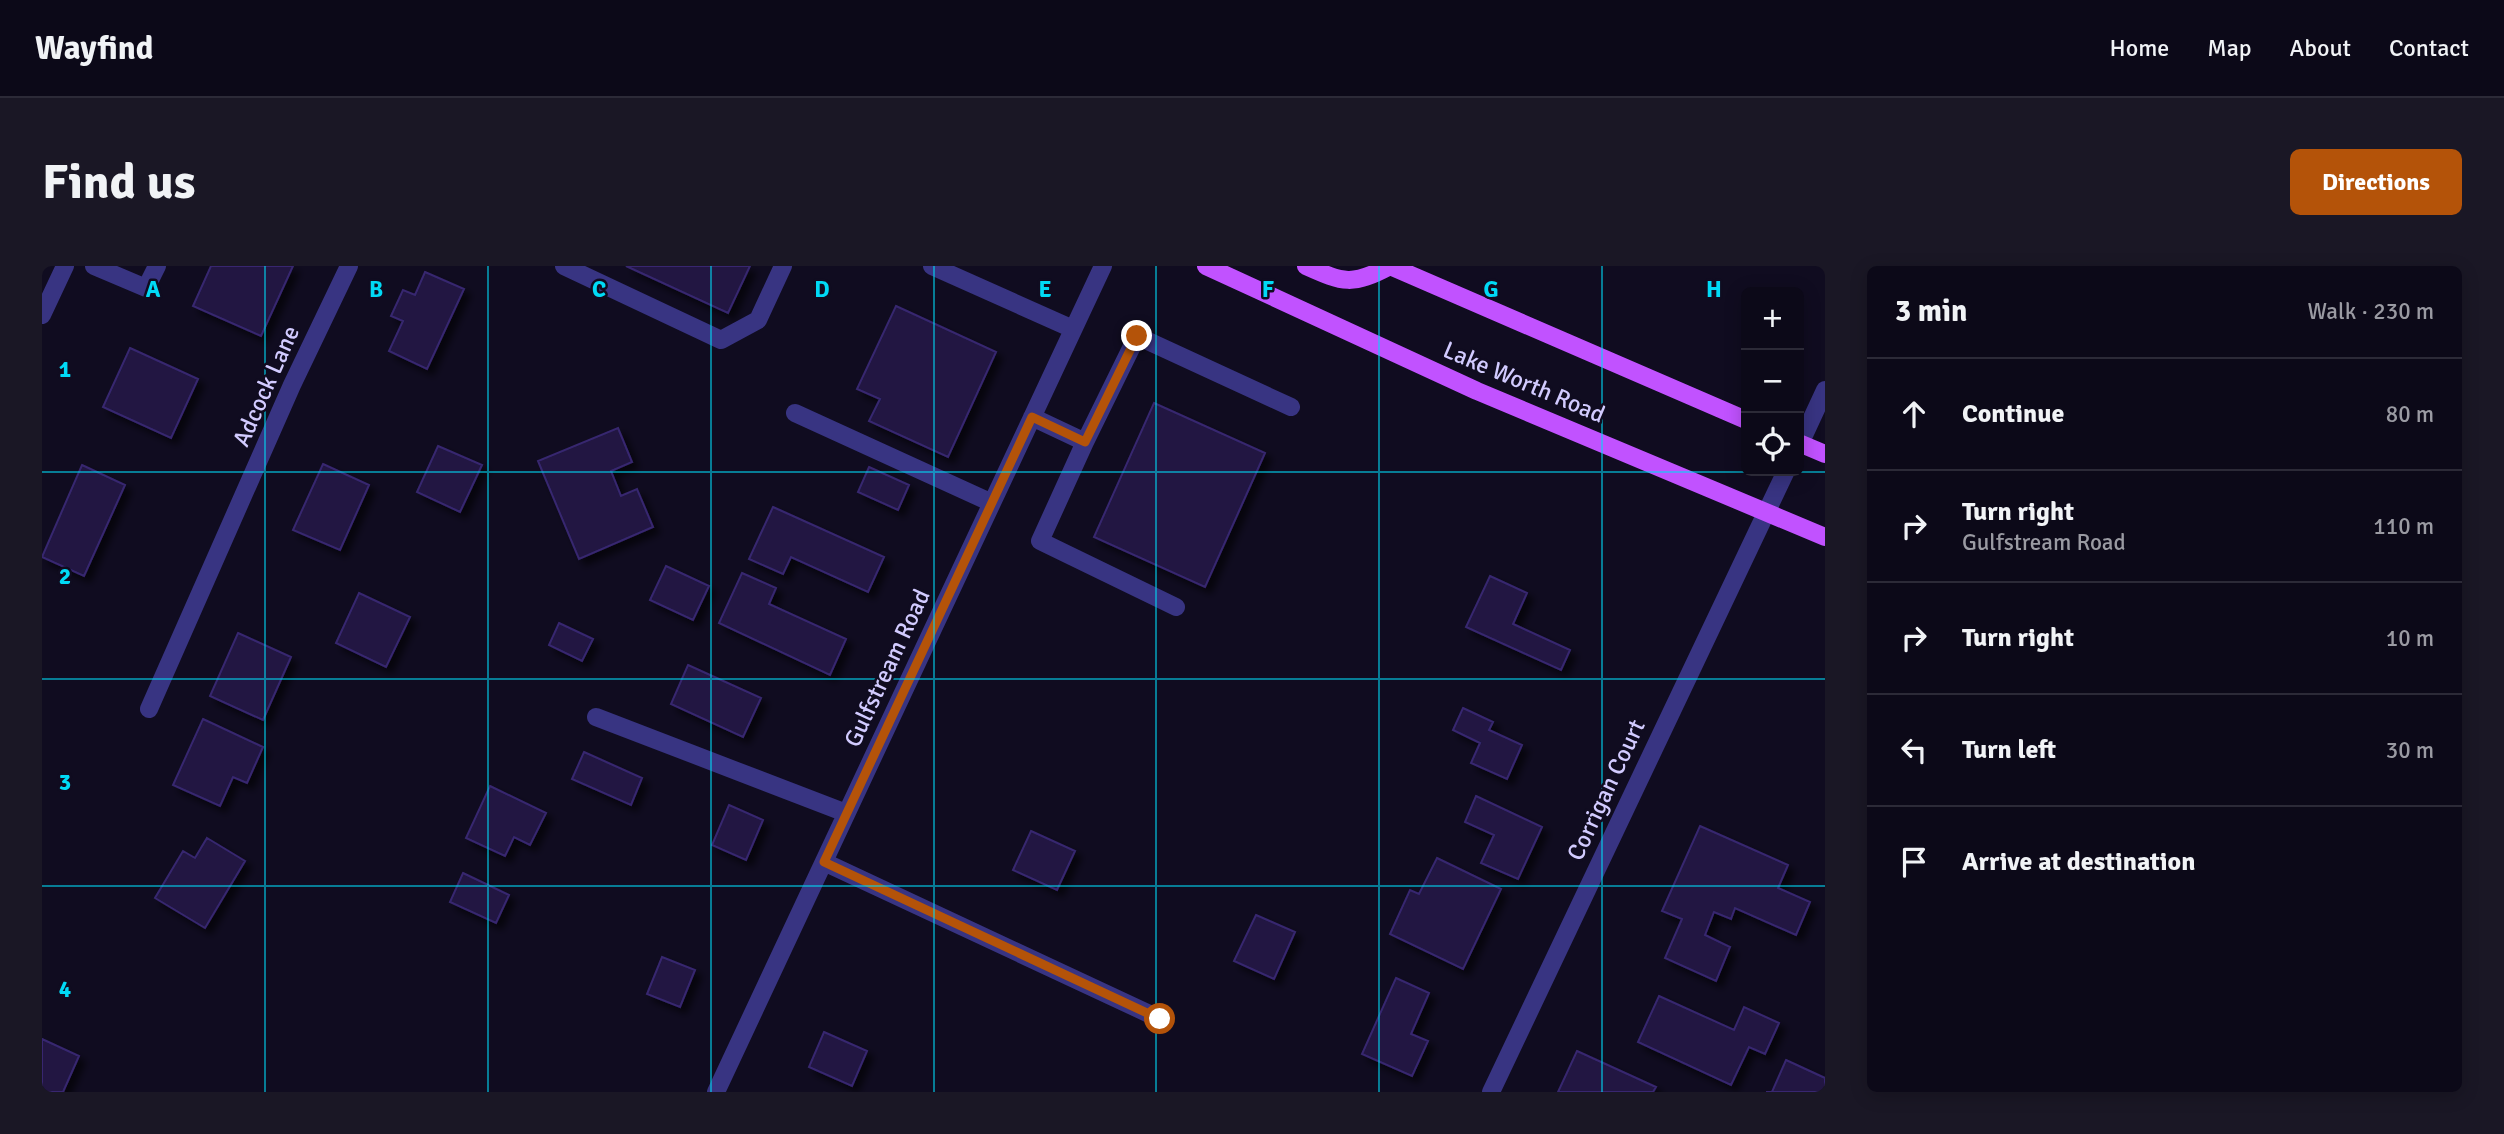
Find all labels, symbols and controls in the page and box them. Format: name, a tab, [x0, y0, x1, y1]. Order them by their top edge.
text: Wayfind	[35, 28, 154, 69]
text: Home	[2109, 33, 2169, 63]
text: Map	[2207, 33, 2252, 63]
text: About	[2290, 33, 2351, 63]
text: Contact	[2389, 33, 2469, 63]
button: Directions	[2290, 149, 2462, 215]
text: Find us	[42, 152, 195, 212]
text: A	[146, 275, 161, 304]
text: B	[369, 275, 383, 304]
text: C	[592, 275, 606, 304]
text: D	[814, 275, 830, 304]
text: E	[1038, 275, 1052, 304]
text: F	[1262, 275, 1274, 304]
text: G	[1483, 275, 1499, 304]
text: H	[1706, 275, 1722, 304]
map controls	[1741, 287, 1804, 476]
button: +	[1741, 287, 1804, 350]
text: 3 min	[1895, 293, 1967, 330]
text: Walk · 230 m	[2308, 297, 2434, 326]
route end	[1121, 320, 1152, 351]
street label: Adcock Lane	[226, 321, 306, 451]
street label: Lake Worth Road	[1439, 334, 1609, 430]
button: −	[1741, 350, 1804, 413]
text: 1	[59, 355, 71, 384]
icon: ahead	[1895, 395, 1933, 433]
text: Continue	[1962, 398, 2064, 430]
text: 80 m	[2386, 400, 2434, 429]
button: locate	[1741, 413, 1804, 476]
text: Turn right	[1962, 496, 2074, 528]
icon: right	[1895, 507, 1933, 545]
text: 110 m	[2373, 512, 2434, 541]
text: Gulfstream Road	[1962, 528, 2126, 557]
text: 2	[59, 562, 71, 591]
street label: Gulfstream Road	[837, 584, 937, 752]
icon: right	[1895, 619, 1933, 657]
text: Turn right	[1962, 622, 2074, 654]
text: 10 m	[2386, 624, 2434, 653]
street label: Corrigan Court	[1560, 715, 1652, 865]
icon: left	[1895, 731, 1933, 769]
text: Turn left	[1962, 734, 2056, 766]
text: 30 m	[2386, 736, 2434, 765]
text: 3	[59, 768, 71, 797]
icon: arrive	[1895, 843, 1933, 881]
text: Arrive at destination	[1962, 846, 2195, 878]
text: 4	[59, 975, 71, 1004]
route start	[1144, 1003, 1175, 1034]

